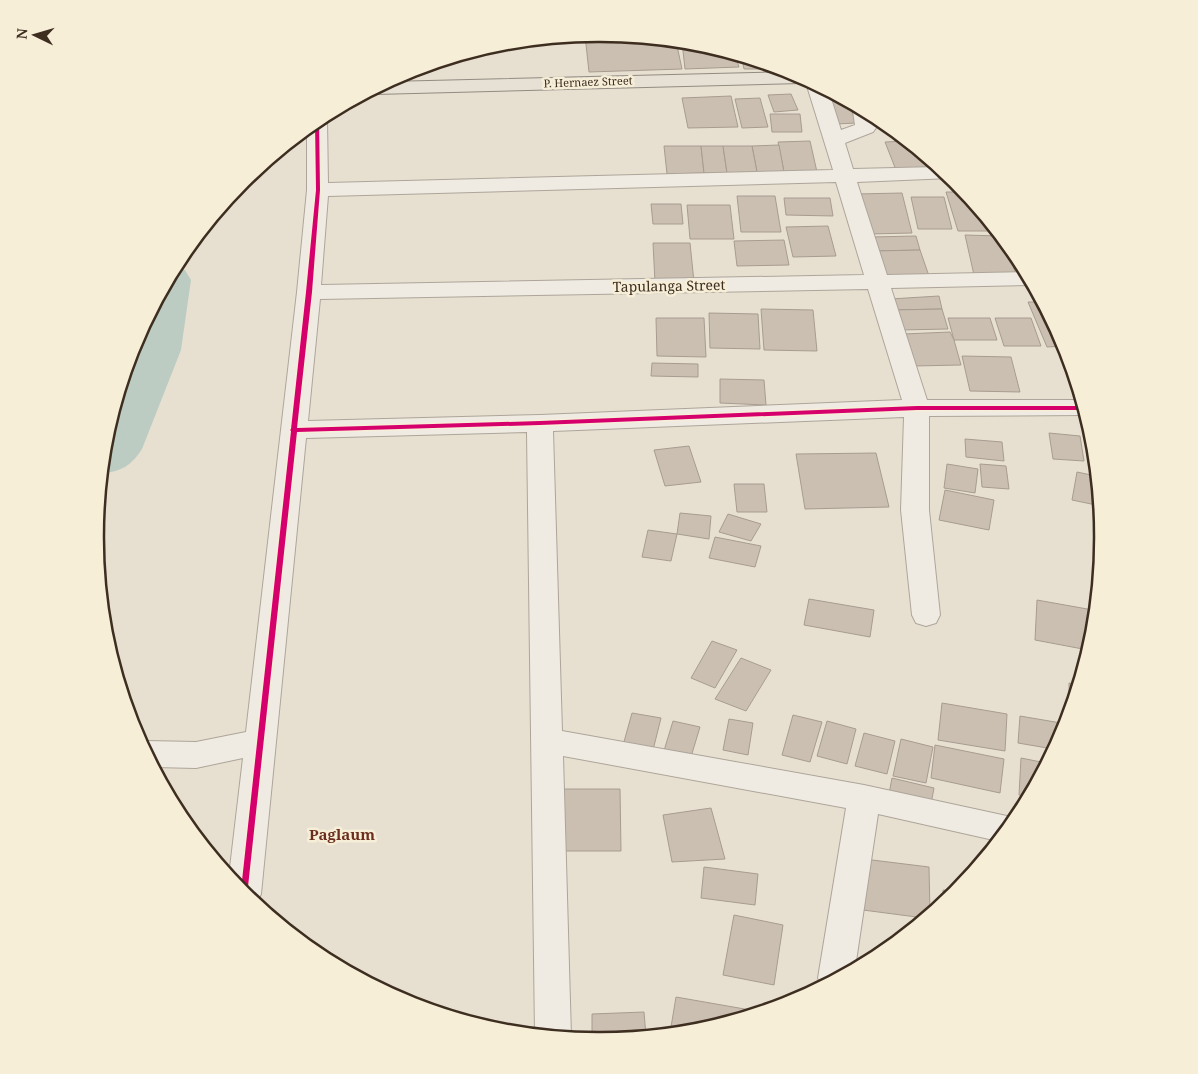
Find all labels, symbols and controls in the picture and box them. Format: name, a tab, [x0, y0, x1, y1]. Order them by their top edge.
north arrow	[10, 10, 60, 60]
text: N	[12, 27, 31, 40]
street label: P. Hernaez Street	[543, 72, 633, 91]
street label: Tapulanga Street	[612, 275, 726, 296]
district label: Paglaum	[309, 824, 375, 844]

